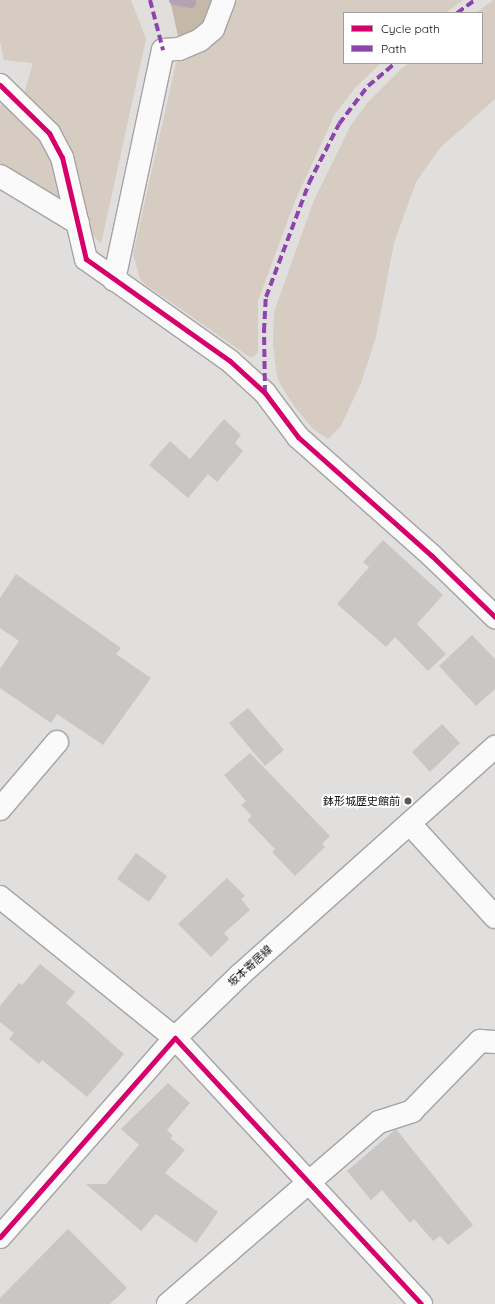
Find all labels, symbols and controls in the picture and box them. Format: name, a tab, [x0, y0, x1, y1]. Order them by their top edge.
legend	[343, 12, 483, 64]
text: Cycle path	[381, 21, 440, 36]
text: Path	[381, 41, 406, 56]
place label: 鉢形城歴史館前	[323, 794, 400, 808]
marker: 鉢形城歴史館前	[403, 796, 413, 806]
street label: 坂本寄居線	[225, 943, 275, 989]

